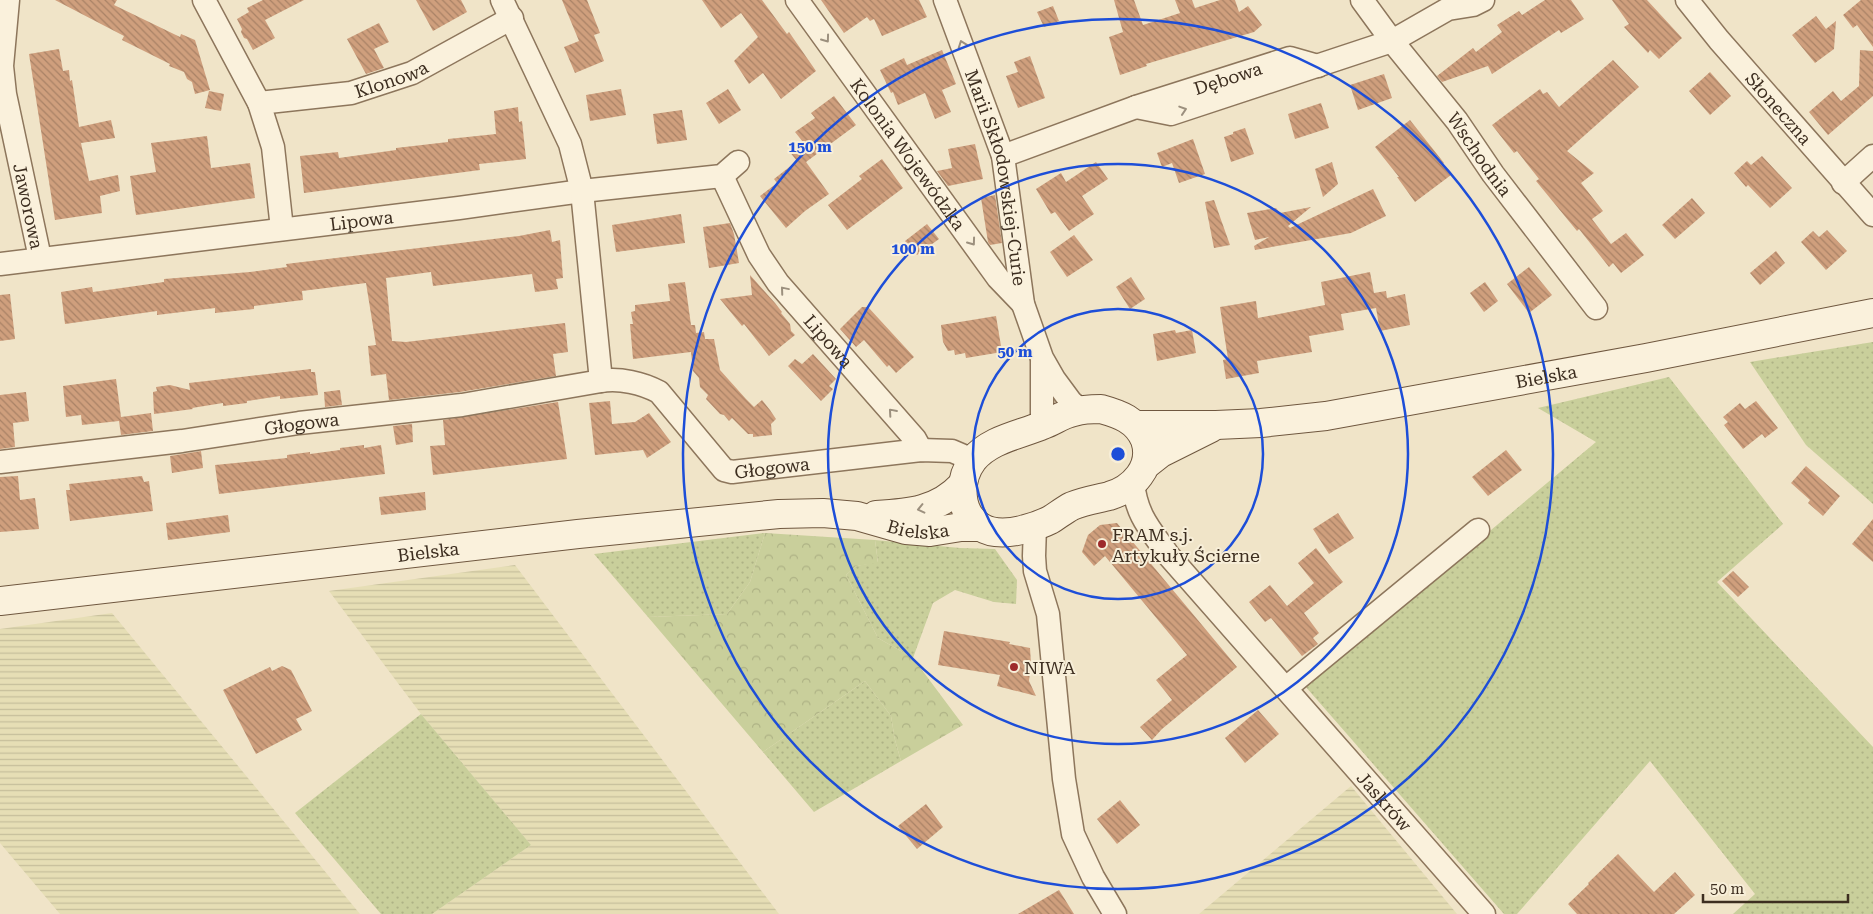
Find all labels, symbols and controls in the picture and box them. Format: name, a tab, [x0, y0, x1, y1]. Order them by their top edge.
one-way arrow	[820, 34, 829, 43]
one-way arrow	[958, 41, 968, 49]
street label: Klonowa	[352, 56, 432, 102]
street label: Dębowa	[1191, 57, 1265, 98]
street label: Marii Skłodowskiej-Curie	[961, 66, 1031, 287]
street label: Słoneczna	[1742, 68, 1817, 149]
street label: Kolonia Wojewódzka	[847, 74, 970, 234]
one-way arrow	[1179, 105, 1187, 115]
street label: Wschodnia	[1443, 108, 1517, 200]
text: 150 m	[788, 138, 832, 156]
street label: Jaworowa	[10, 161, 48, 251]
street label: Lipowa	[328, 206, 394, 234]
one-way arrow	[966, 236, 975, 246]
text: 100 m	[891, 240, 935, 258]
one-way arrow	[781, 287, 789, 296]
street label: Lipowa	[800, 310, 858, 372]
text: 50 m	[997, 343, 1033, 361]
street label: Bielska	[1514, 360, 1579, 392]
street label: Głogowa	[262, 408, 340, 439]
one-way arrow	[888, 408, 897, 417]
centre of rings	[1109, 445, 1127, 463]
street label: Głogowa	[733, 453, 811, 482]
one-way arrow	[916, 503, 925, 514]
street label: Bielska	[885, 515, 951, 543]
place label: FRAM s.j. Artykuły Ścierne	[1112, 524, 1260, 566]
street label: Bielska	[396, 537, 460, 565]
marker: FRAM s.j. Artykuły Ścierne	[1096, 538, 1108, 550]
place label: NIWA	[1024, 657, 1076, 678]
marker: NIWA	[1008, 661, 1020, 673]
street label: Jaskrów	[1353, 767, 1416, 835]
scale bar	[1703, 872, 1848, 904]
text: 50 m	[1710, 880, 1745, 898]

